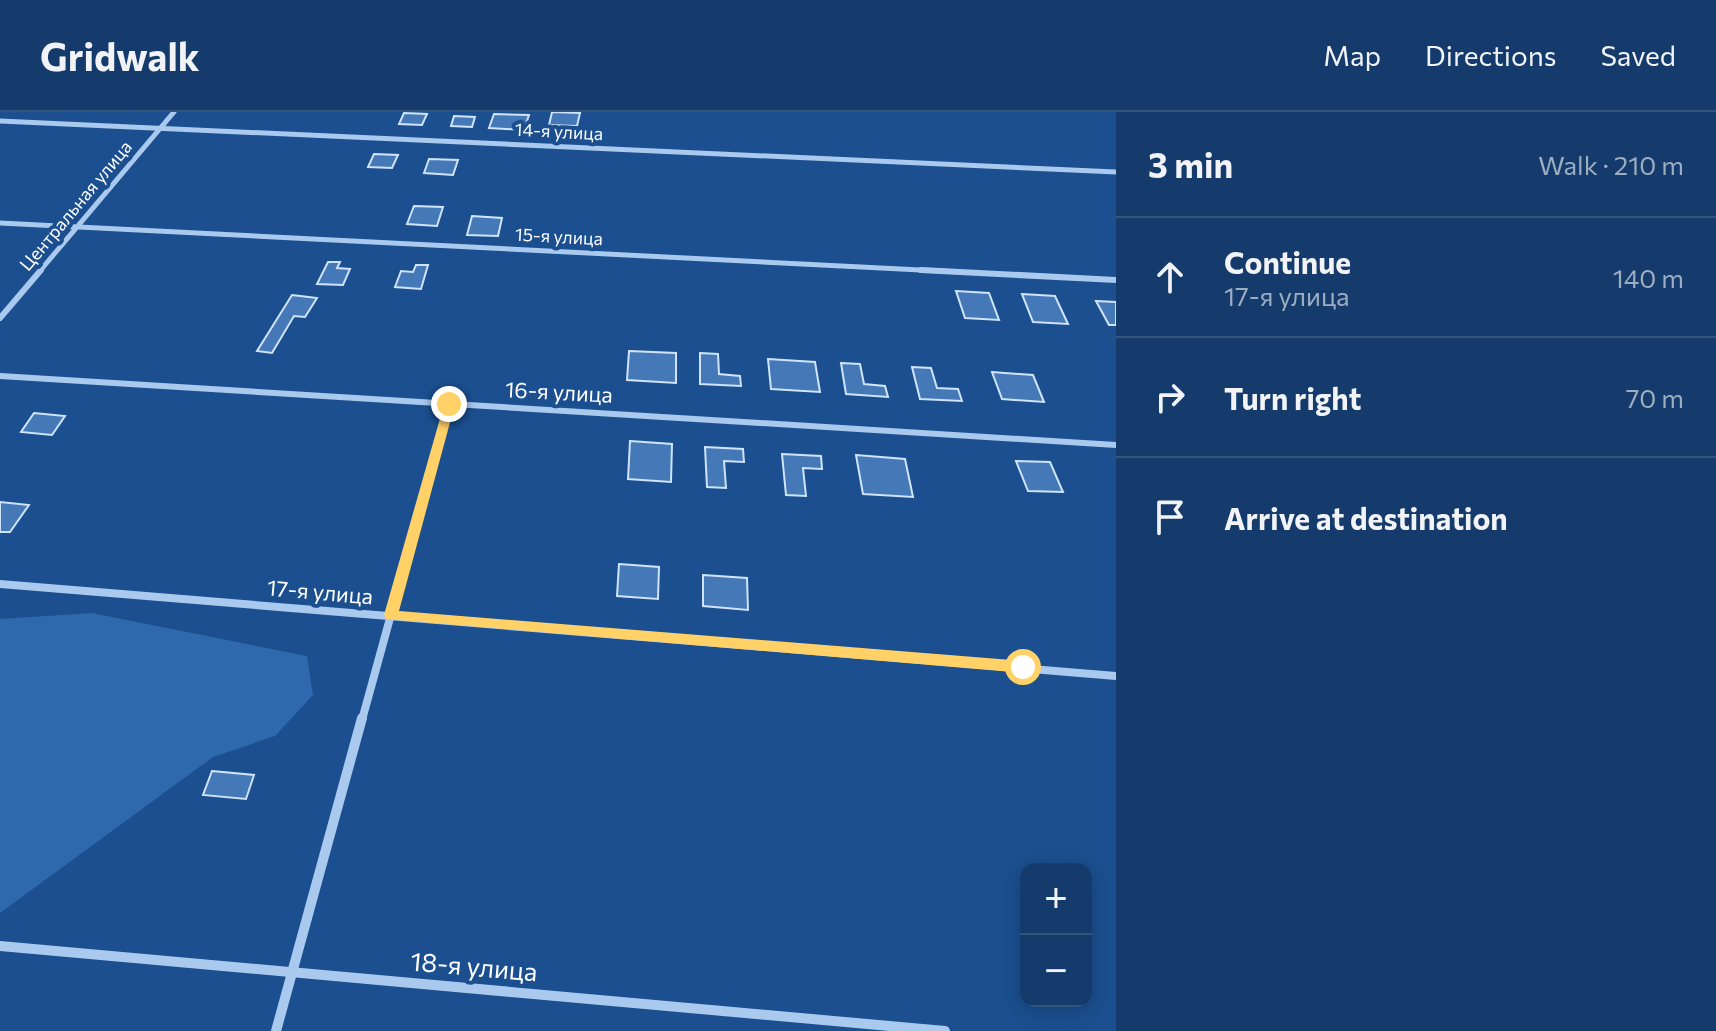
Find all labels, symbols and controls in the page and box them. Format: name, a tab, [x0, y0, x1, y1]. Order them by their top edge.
text: Gridwalk	[40, 32, 200, 79]
text: Map	[1323, 38, 1381, 72]
text: Directions	[1425, 38, 1556, 72]
text: Saved	[1600, 38, 1676, 72]
street label: 14-я улица	[514, 118, 604, 144]
street label: Центральная улица	[14, 136, 136, 275]
text: 3 min	[1148, 143, 1233, 185]
text: Walk · 210 m	[1538, 149, 1684, 180]
street label: 15-я улица	[515, 223, 603, 249]
text: Continue	[1224, 243, 1351, 280]
icon: ahead	[1148, 255, 1192, 299]
text: 140 m	[1613, 262, 1684, 293]
text: 17-я улица	[1224, 280, 1350, 311]
street label: 16-я улица	[504, 375, 614, 408]
icon: right	[1148, 375, 1192, 419]
text: Turn right	[1224, 379, 1361, 416]
text: 70 m	[1626, 382, 1684, 413]
route end	[431, 386, 467, 422]
icon: arrive	[1148, 495, 1192, 539]
text: Arrive at destination	[1224, 499, 1508, 536]
street label: 17-я улица	[266, 573, 374, 610]
route start	[1005, 649, 1041, 685]
map controls	[1020, 863, 1092, 1007]
button: +	[1020, 863, 1092, 935]
button: −	[1020, 935, 1092, 1007]
street label: 18-я улица	[409, 945, 539, 987]

